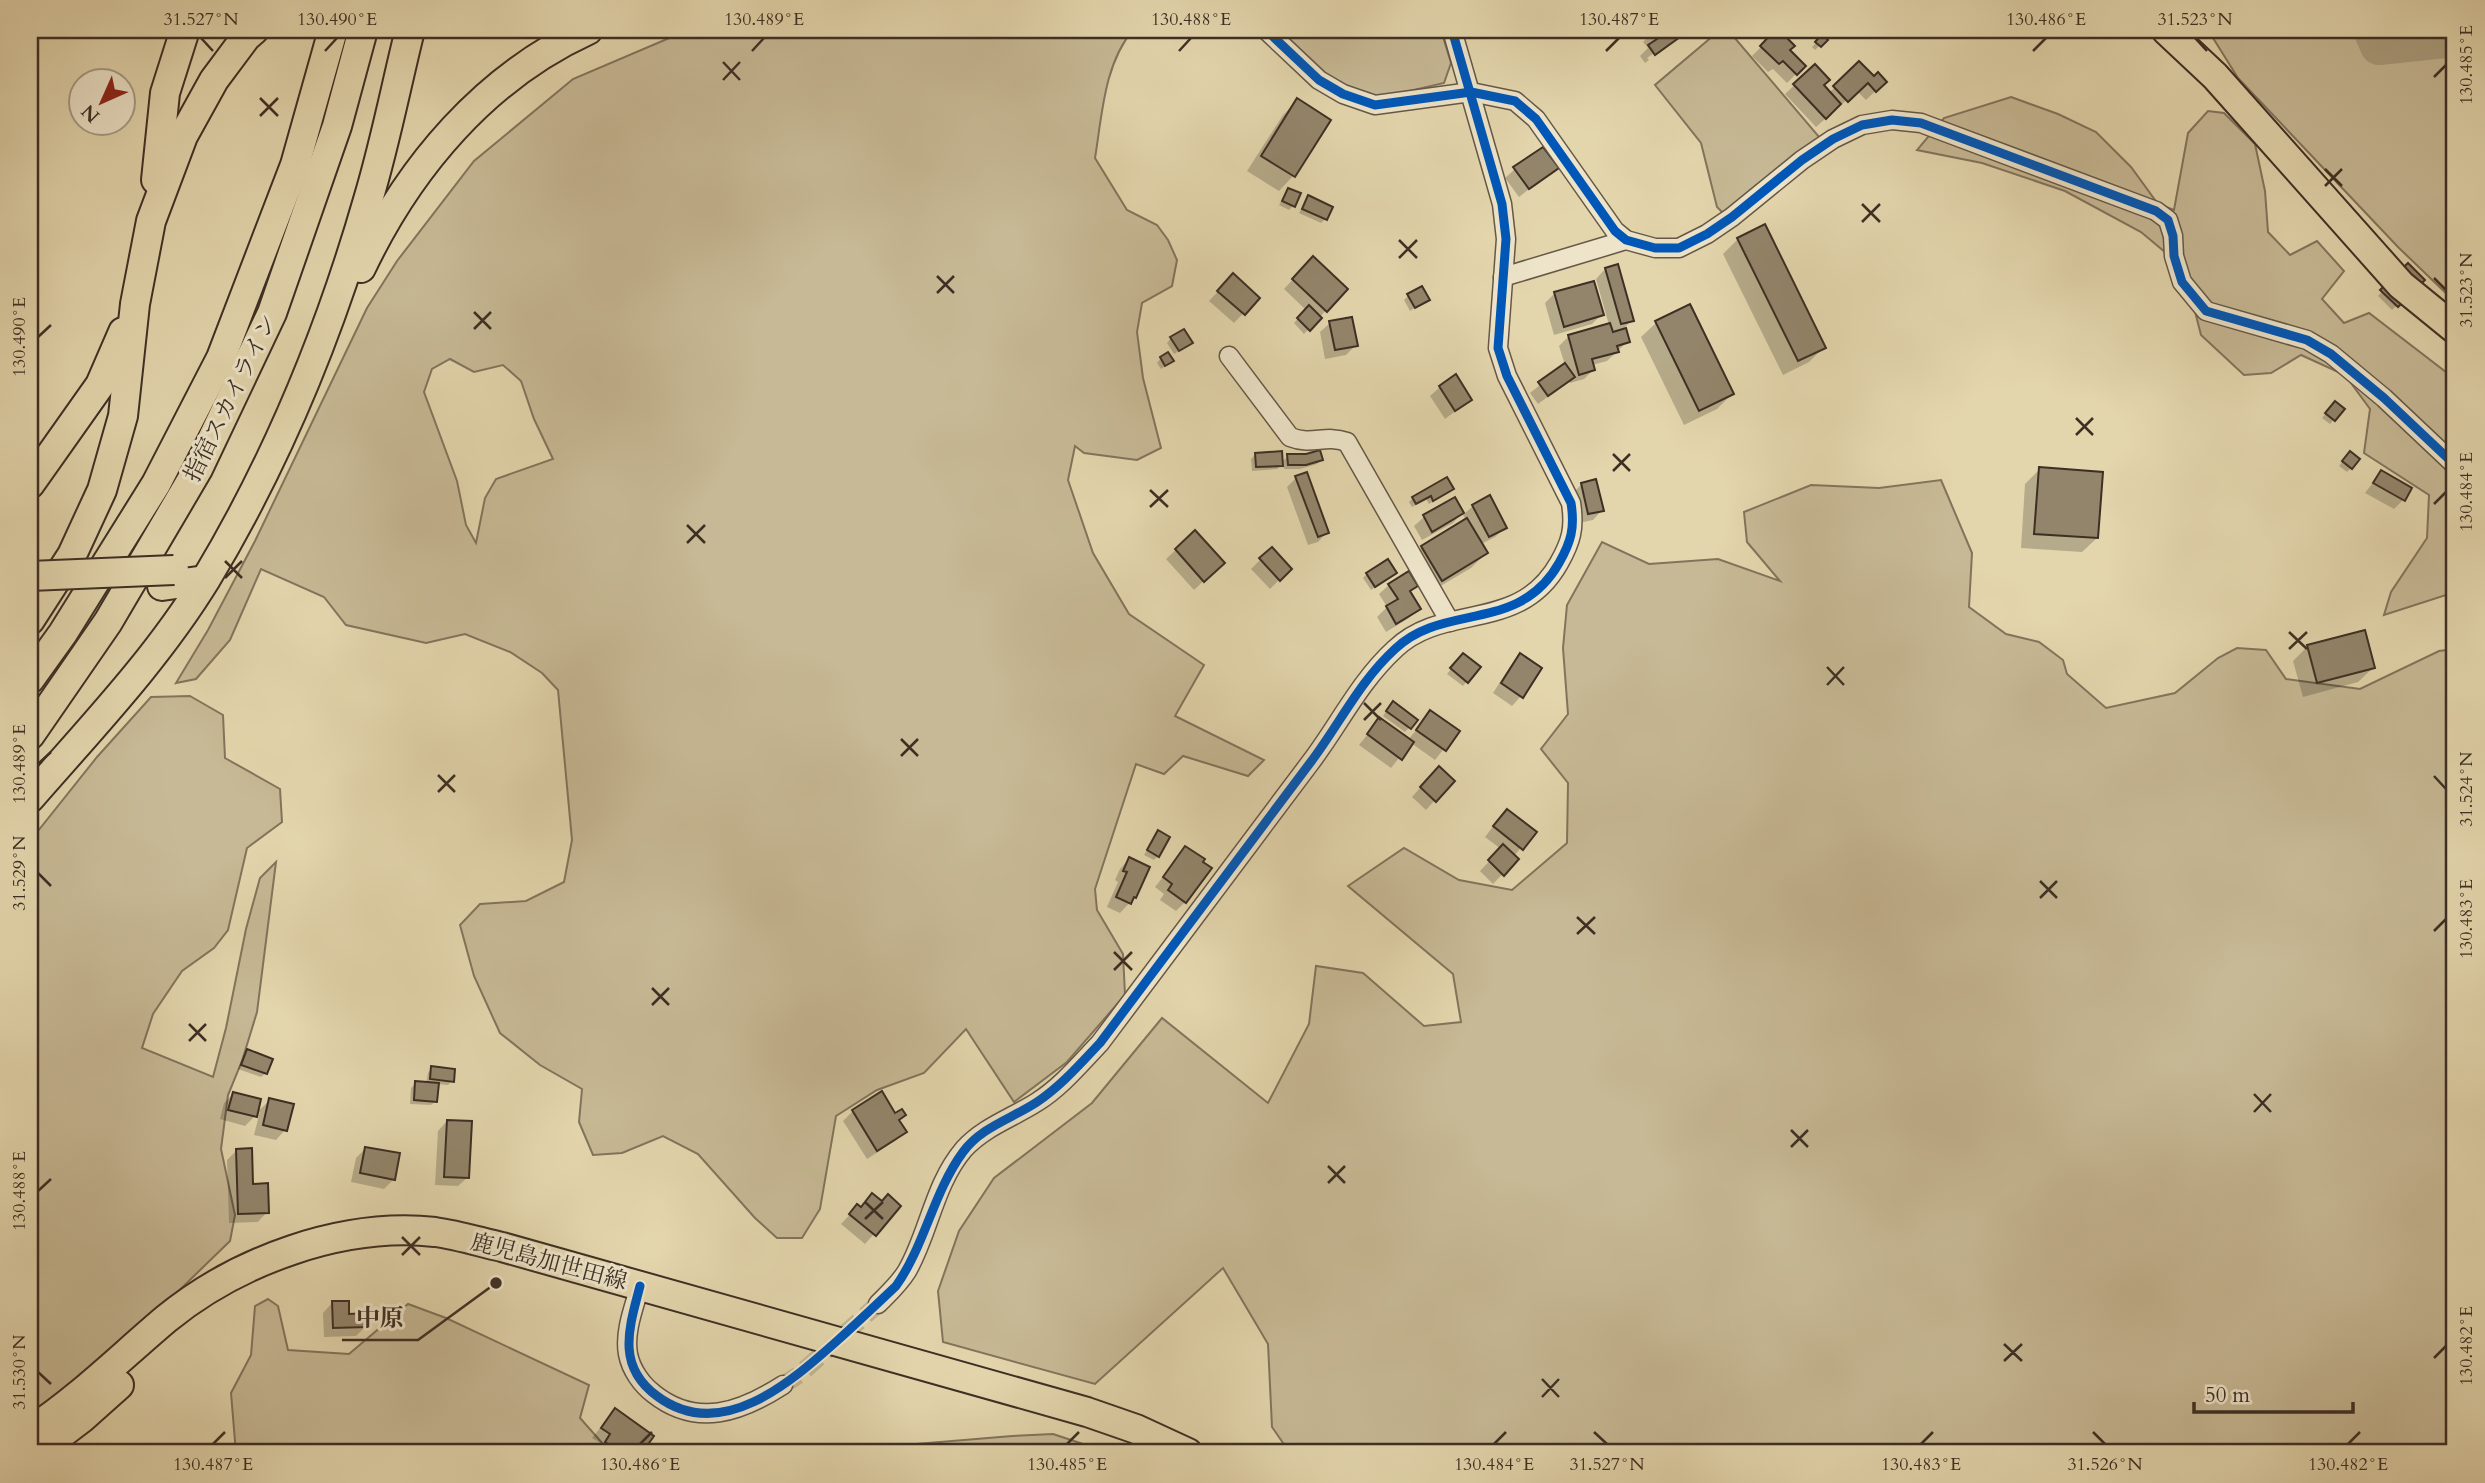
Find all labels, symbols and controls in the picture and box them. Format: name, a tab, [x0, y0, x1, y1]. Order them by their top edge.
text: 31.527°N	[163, 7, 239, 32]
text: 130.490°E	[297, 7, 377, 32]
text: 130.489°E	[724, 7, 804, 32]
text: 130.488°E	[1151, 7, 1231, 32]
text: 130.487°E	[1579, 7, 1659, 32]
text: 130.486°E	[2006, 7, 2086, 32]
text: 31.523°N	[2157, 7, 2233, 32]
text: 130.485°E	[2454, 25, 2479, 105]
north arrow	[66, 66, 136, 136]
text: N	[75, 98, 106, 128]
text: 31.523°N	[2454, 252, 2479, 328]
text: 130.490°E	[7, 297, 32, 377]
street label: 指宿スカイライン	[176, 309, 284, 487]
text: 130.484°E	[2454, 452, 2479, 532]
text: 130.489°E	[7, 724, 32, 804]
text: 31.524°N	[2454, 751, 2479, 827]
text: 31.529°N	[7, 835, 32, 911]
text: 130.483°E	[2454, 879, 2479, 959]
text: 130.488°E	[7, 1151, 32, 1231]
street label: 鹿児島加世田線	[467, 1226, 631, 1297]
callout: 中原	[342, 1295, 418, 1340]
text: 中原	[356, 1302, 404, 1335]
text: 130.482°E	[2454, 1306, 2479, 1386]
text: 31.530°N	[7, 1334, 32, 1410]
scale bar	[2194, 1371, 2354, 1415]
text: 50 m	[2205, 1381, 2250, 1410]
text: 130.487°E	[173, 1452, 253, 1477]
text: 130.486°E	[600, 1452, 680, 1477]
text: 130.485°E	[1027, 1452, 1107, 1477]
text: 130.484°E	[1454, 1452, 1534, 1477]
text: 31.527°N	[1569, 1452, 1645, 1477]
text: 130.483°E	[1881, 1452, 1961, 1477]
text: 31.526°N	[2067, 1452, 2143, 1477]
text: 130.482°E	[2308, 1452, 2388, 1477]

